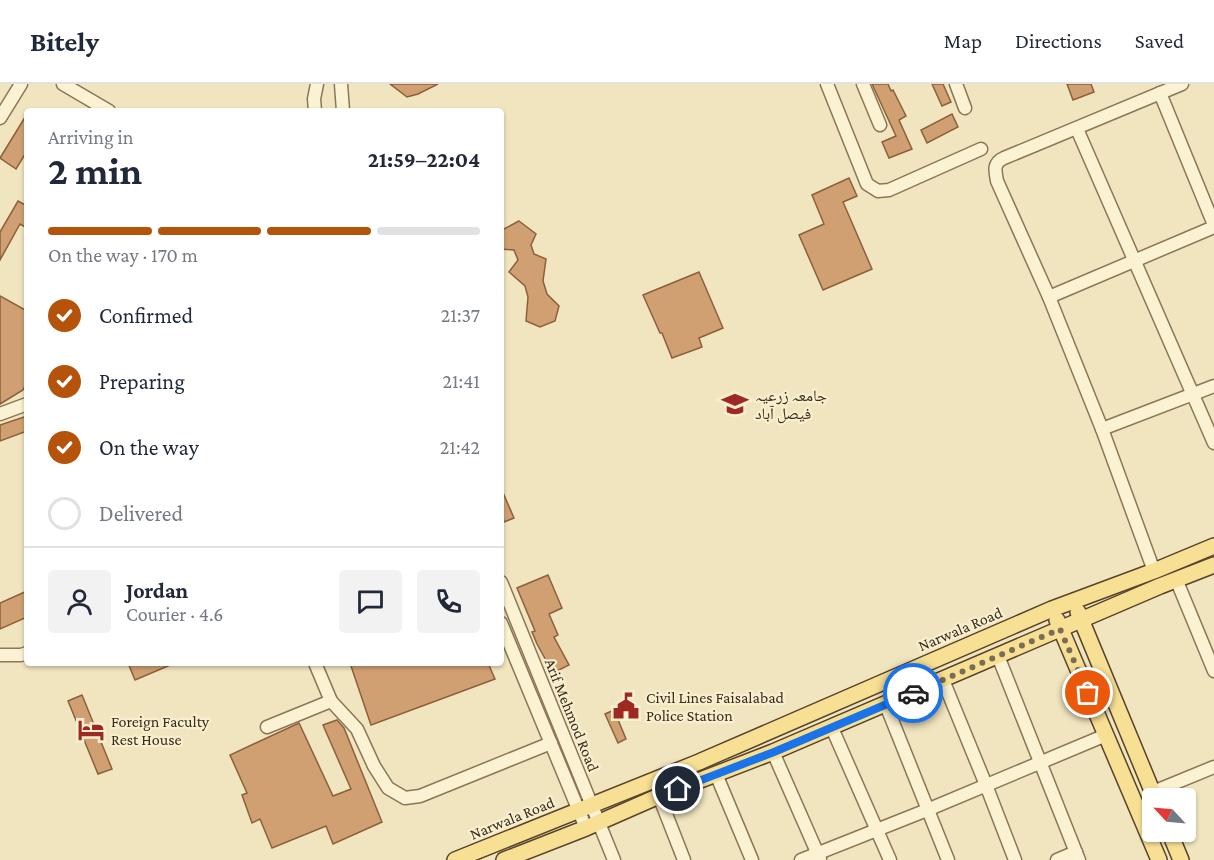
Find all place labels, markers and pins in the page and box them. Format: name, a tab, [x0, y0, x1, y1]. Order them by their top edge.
place label: جامعہ زرعیہ فیصل آباد	[755, 387, 827, 424]
school or university icon: جامعہ زرعیہ فیصل آباد	[720, 389, 750, 419]
pin	[1062, 667, 1113, 718]
place label: Civil Lines Faisalabad Police Station	[646, 689, 785, 724]
public building icon: Civil Lines Faisalabad Police Station	[611, 691, 641, 721]
place label: Foreign Faculty Rest House	[111, 713, 210, 748]
hotel icon: Foreign Faculty Rest House	[76, 715, 106, 745]
pin	[652, 763, 703, 814]

